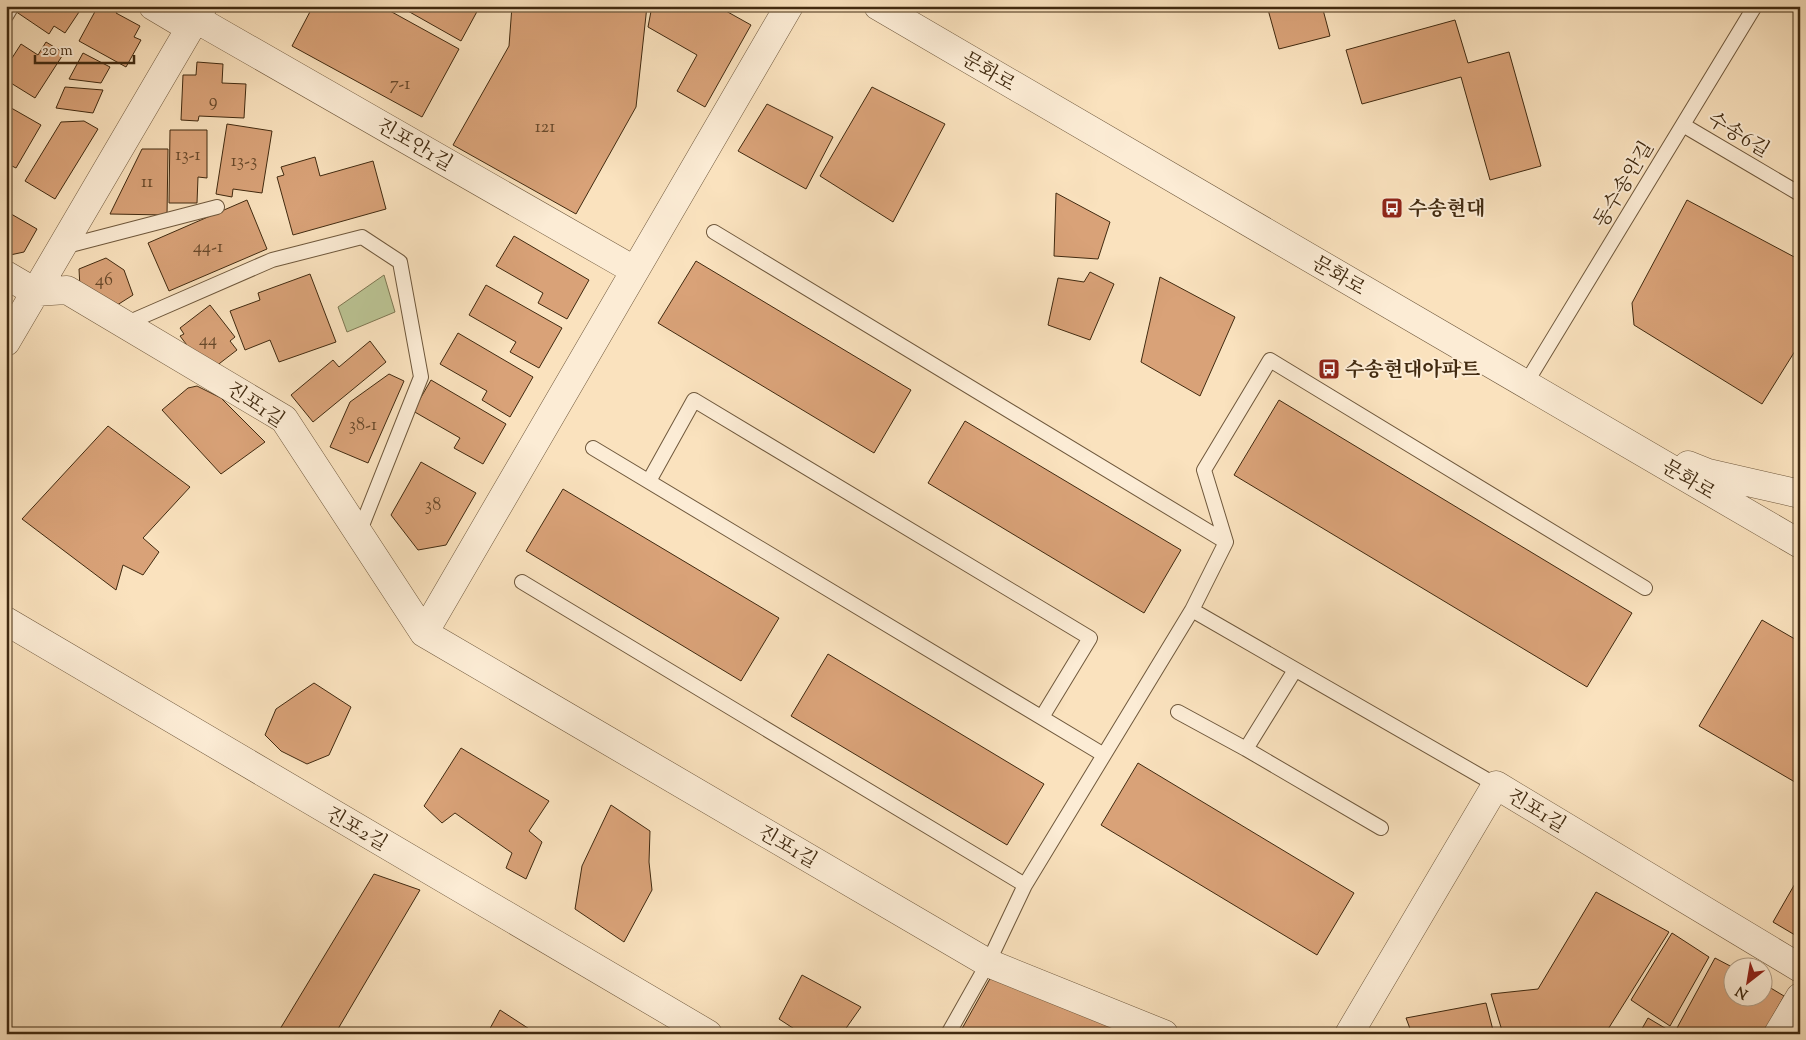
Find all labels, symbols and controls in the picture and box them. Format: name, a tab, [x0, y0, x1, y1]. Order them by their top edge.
scale bar	[35, 32, 134, 64]
text: 20 m	[42, 41, 73, 62]
street label: 문화로	[955, 46, 1020, 100]
house number: 7-1	[390, 72, 410, 98]
house number: 9	[209, 89, 218, 115]
street label: 수송6길	[1701, 106, 1774, 166]
street label: 진포안1길	[370, 113, 457, 180]
house number: 121	[535, 115, 555, 141]
street label: 동수송안길	[1588, 136, 1662, 234]
house number: 13-1	[175, 143, 201, 169]
house number: 13-3	[231, 149, 257, 175]
house number: 11	[141, 170, 153, 196]
bus stop icon: 수송현대	[1380, 196, 1404, 220]
place label: 수송현대	[1408, 196, 1485, 225]
house number: 44-1	[193, 235, 223, 261]
street label: 문화로	[1305, 250, 1370, 304]
house number: 46	[95, 268, 113, 294]
house number: 44	[199, 328, 217, 354]
bus stop icon: 수송현대아파트	[1317, 357, 1341, 381]
place label: 수송현대아파트	[1345, 357, 1480, 386]
street label: 진포1길	[220, 376, 290, 436]
house number: 38-1	[349, 413, 377, 439]
street label: 문화로	[1655, 454, 1720, 508]
house number: 38	[425, 493, 441, 519]
street label: 진포1길	[1500, 783, 1571, 841]
street label: 진포2길	[319, 801, 392, 860]
street label: 진포1길	[751, 819, 822, 877]
north arrow	[1724, 958, 1774, 1008]
text: N	[1732, 980, 1752, 1003]

